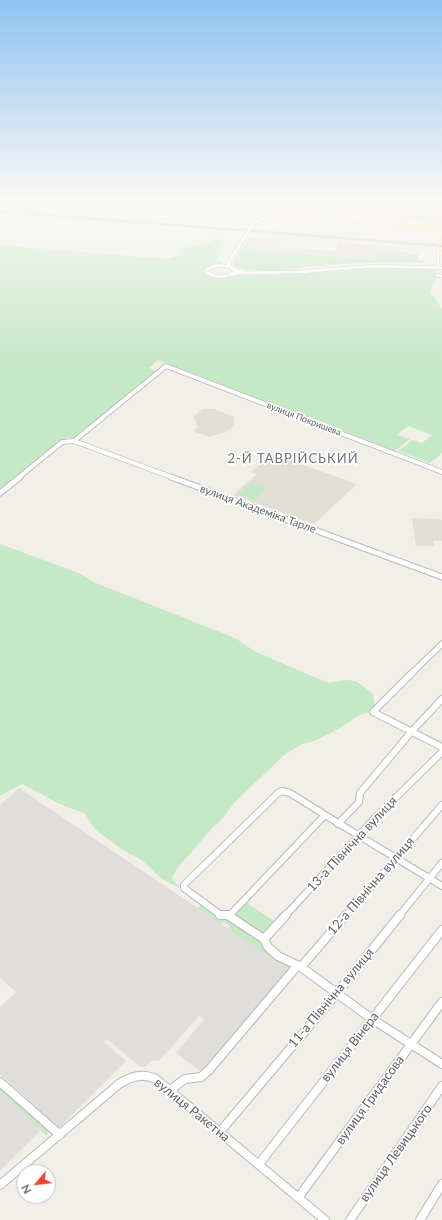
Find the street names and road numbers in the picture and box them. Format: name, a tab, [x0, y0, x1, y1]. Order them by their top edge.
street label: вулиця Покришева	[265, 400, 343, 438]
street label: вулиця Академіка Тарле	[198, 482, 318, 536]
street label: 13-а Північна вулиця	[304, 793, 400, 895]
street label: 12-а Північна вулиця	[324, 834, 418, 938]
street label: 11-а Північна вулиця	[285, 945, 377, 1051]
street label: вулиця Вінера	[318, 1009, 382, 1085]
street label: вулиця Гридасова	[332, 1052, 408, 1148]
street label: вулиця Ракетна	[151, 1075, 233, 1145]
street label: вулиця Левицького	[357, 1101, 435, 1205]

